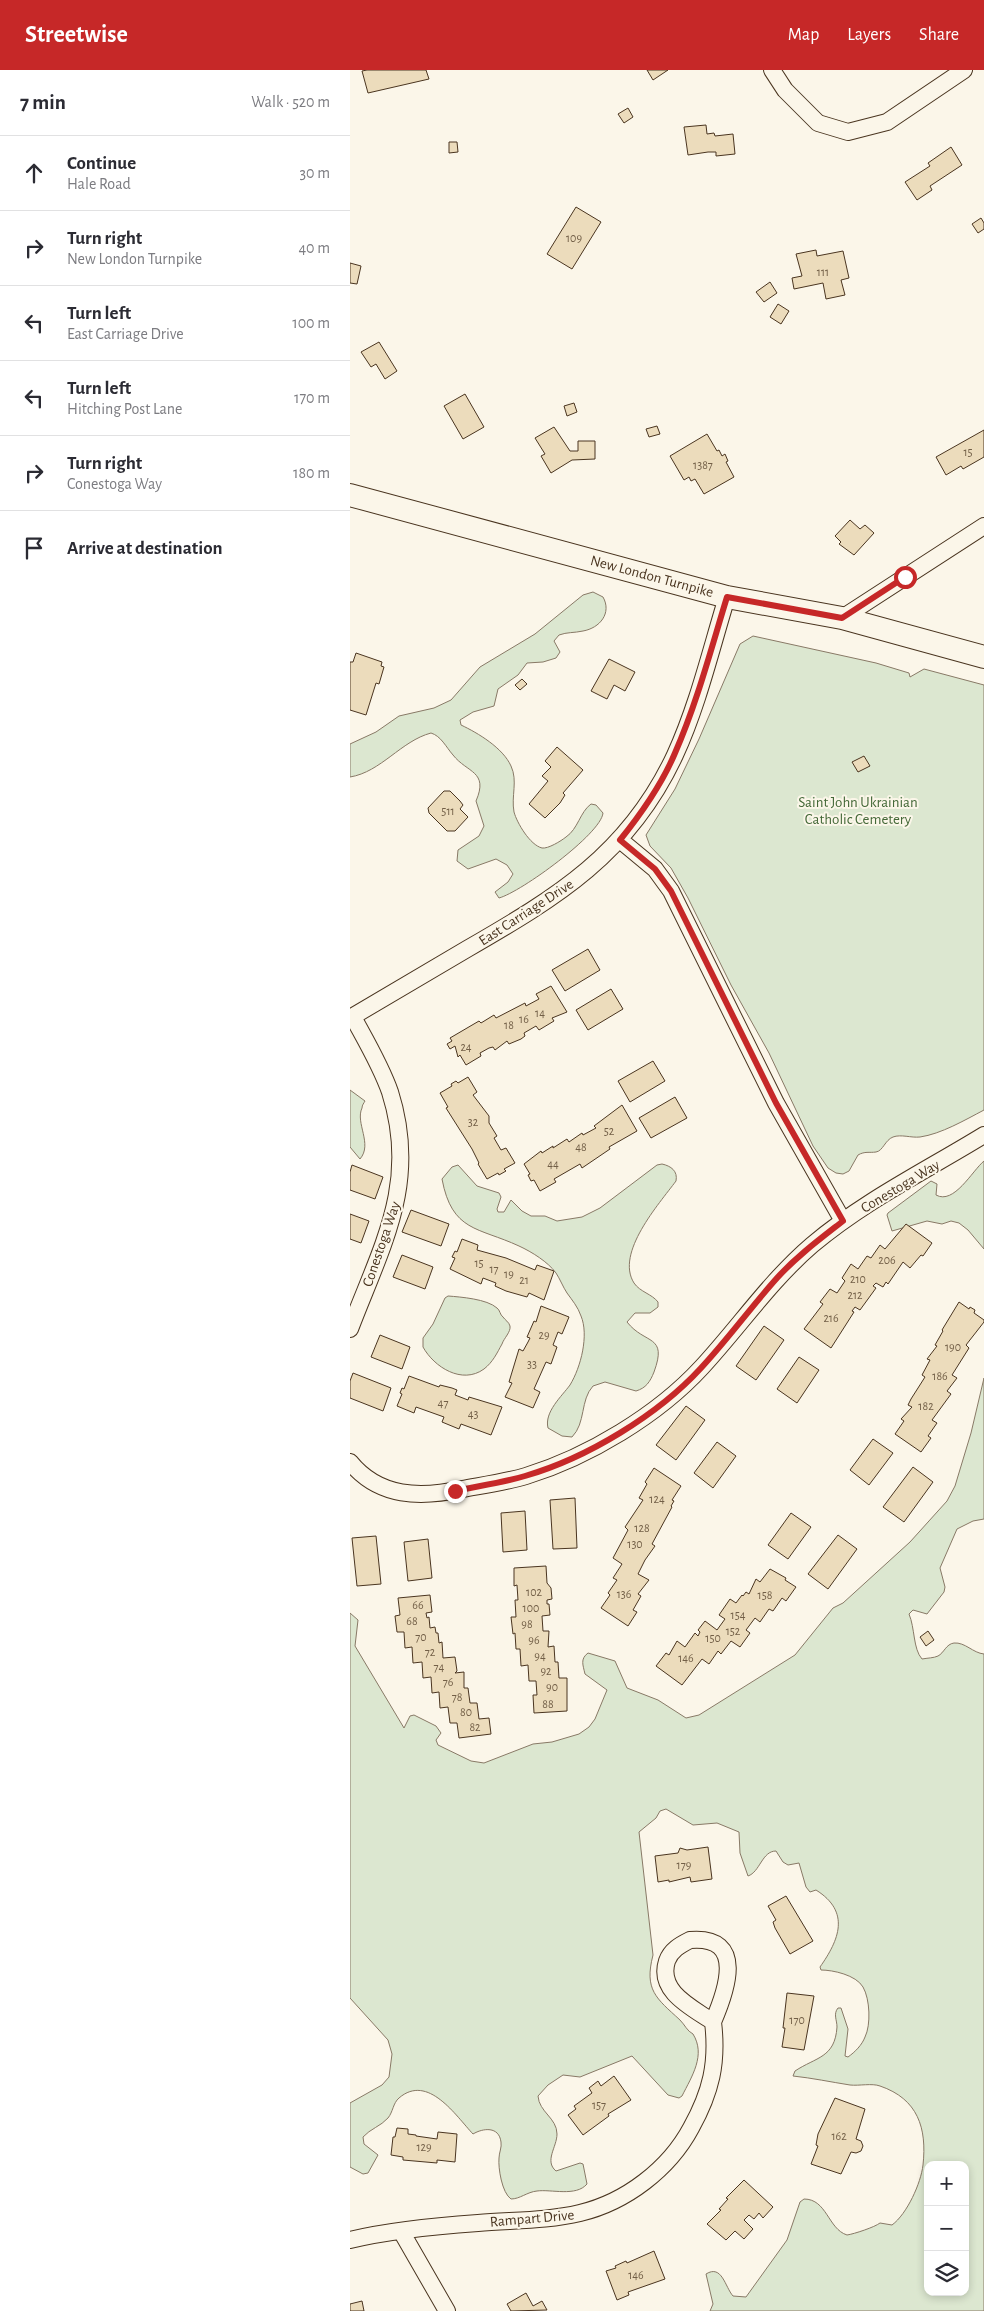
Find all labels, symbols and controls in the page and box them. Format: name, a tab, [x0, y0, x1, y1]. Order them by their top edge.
text: Streetwise	[25, 23, 128, 47]
text: Map	[788, 26, 819, 44]
text: Layers	[847, 26, 891, 44]
text: Share	[919, 26, 959, 44]
text: 7 min	[20, 92, 66, 113]
text: Walk · 520 m	[251, 94, 330, 110]
text: Continue	[67, 154, 136, 173]
icon: ahead	[20, 159, 48, 187]
text: 30 m	[300, 165, 330, 181]
text: Hale Road	[67, 176, 131, 192]
text: Turn right	[67, 229, 142, 248]
house number: 109	[566, 232, 582, 244]
icon: right	[20, 234, 48, 262]
text: 40 m	[298, 240, 330, 256]
text: New London Turnpike	[67, 251, 202, 267]
house number: 111	[817, 266, 829, 278]
text: Turn left	[67, 304, 131, 323]
icon: left	[20, 309, 48, 337]
text: 100 m	[292, 315, 330, 331]
text: East Carriage Drive	[67, 326, 184, 342]
text: Turn left	[67, 379, 131, 398]
icon: left	[20, 384, 48, 412]
text: 170 m	[294, 390, 330, 406]
text: Hitching Post Lane	[67, 401, 182, 417]
house number: 15	[963, 446, 973, 458]
text: Turn right	[67, 454, 142, 473]
icon: right	[20, 459, 48, 487]
house number: 1387	[693, 459, 713, 471]
text: 180 m	[293, 465, 330, 481]
text: Conestoga Way	[67, 476, 162, 492]
icon: arrive	[20, 534, 48, 562]
text: Arrive at destination	[67, 539, 223, 558]
street label: New London Turnpike	[589, 553, 715, 600]
route start	[894, 566, 917, 589]
park label: Saint John Ukrainian Catholic Cemetery	[798, 795, 918, 827]
house number: 511	[441, 805, 455, 817]
street label: East Carriage Drive	[476, 876, 576, 949]
house number: 14	[535, 1007, 545, 1019]
house number: 16	[519, 1013, 529, 1025]
house number: 18	[504, 1019, 514, 1031]
house number: 24	[460, 1041, 472, 1053]
house number: 32	[468, 1116, 479, 1128]
house number: 52	[604, 1125, 615, 1137]
house number: 48	[575, 1141, 587, 1153]
street label: Conestoga Way	[858, 1157, 943, 1216]
house number: 44	[547, 1158, 559, 1170]
street label: Conestoga Way	[360, 1199, 403, 1289]
house number: 206	[878, 1254, 896, 1266]
house number: 15	[474, 1257, 484, 1269]
house number: 17	[489, 1263, 499, 1275]
house number: 19	[504, 1268, 514, 1280]
house number: 210	[850, 1273, 866, 1285]
house number: 21	[519, 1274, 529, 1286]
house number: 212	[847, 1289, 863, 1301]
house number: 216	[823, 1312, 839, 1324]
house number: 29	[538, 1329, 550, 1341]
house number: 190	[945, 1341, 961, 1353]
house number: 33	[527, 1358, 537, 1370]
house number: 186	[932, 1370, 948, 1382]
house number: 47	[438, 1397, 448, 1409]
house number: 182	[918, 1400, 934, 1412]
house number: 43	[468, 1408, 478, 1420]
route end	[444, 1480, 467, 1503]
house number: 124	[649, 1493, 665, 1505]
house number: 128	[634, 1522, 650, 1534]
house number: 130	[627, 1538, 643, 1550]
house number: 102	[526, 1586, 542, 1598]
house number: 136	[617, 1588, 632, 1600]
house number: 158	[758, 1589, 773, 1601]
house number: 66	[412, 1599, 424, 1611]
house number: 100	[523, 1602, 539, 1614]
house number: 154	[731, 1609, 746, 1621]
house number: 68	[406, 1615, 418, 1627]
house number: 98	[521, 1618, 533, 1630]
house number: 152	[726, 1625, 741, 1637]
house number: 70	[415, 1631, 427, 1643]
house number: 150	[705, 1632, 721, 1644]
house number: 96	[528, 1634, 540, 1646]
house number: 72	[425, 1646, 436, 1658]
house number: 94	[534, 1650, 546, 1662]
house number: 146	[678, 1652, 694, 1664]
house number: 74	[434, 1661, 445, 1673]
house number: 92	[540, 1665, 552, 1677]
house number: 76	[443, 1676, 454, 1688]
house number: 90	[546, 1681, 558, 1693]
house number: 78	[452, 1691, 463, 1703]
house number: 88	[542, 1698, 554, 1710]
house number: 80	[460, 1706, 472, 1718]
house number: 82	[469, 1721, 481, 1733]
house number: 179	[677, 1859, 692, 1871]
house number: 170	[789, 2014, 805, 2026]
house number: 157	[592, 2099, 606, 2111]
house number: 162	[831, 2130, 847, 2142]
house number: 129	[416, 2141, 432, 2153]
map controls	[924, 2161, 969, 2296]
button: +	[924, 2161, 969, 2206]
button: −	[924, 2206, 969, 2251]
street label: Rampart Drive	[489, 2207, 575, 2230]
button: layers	[924, 2251, 969, 2296]
house number: 146	[628, 2269, 644, 2281]

